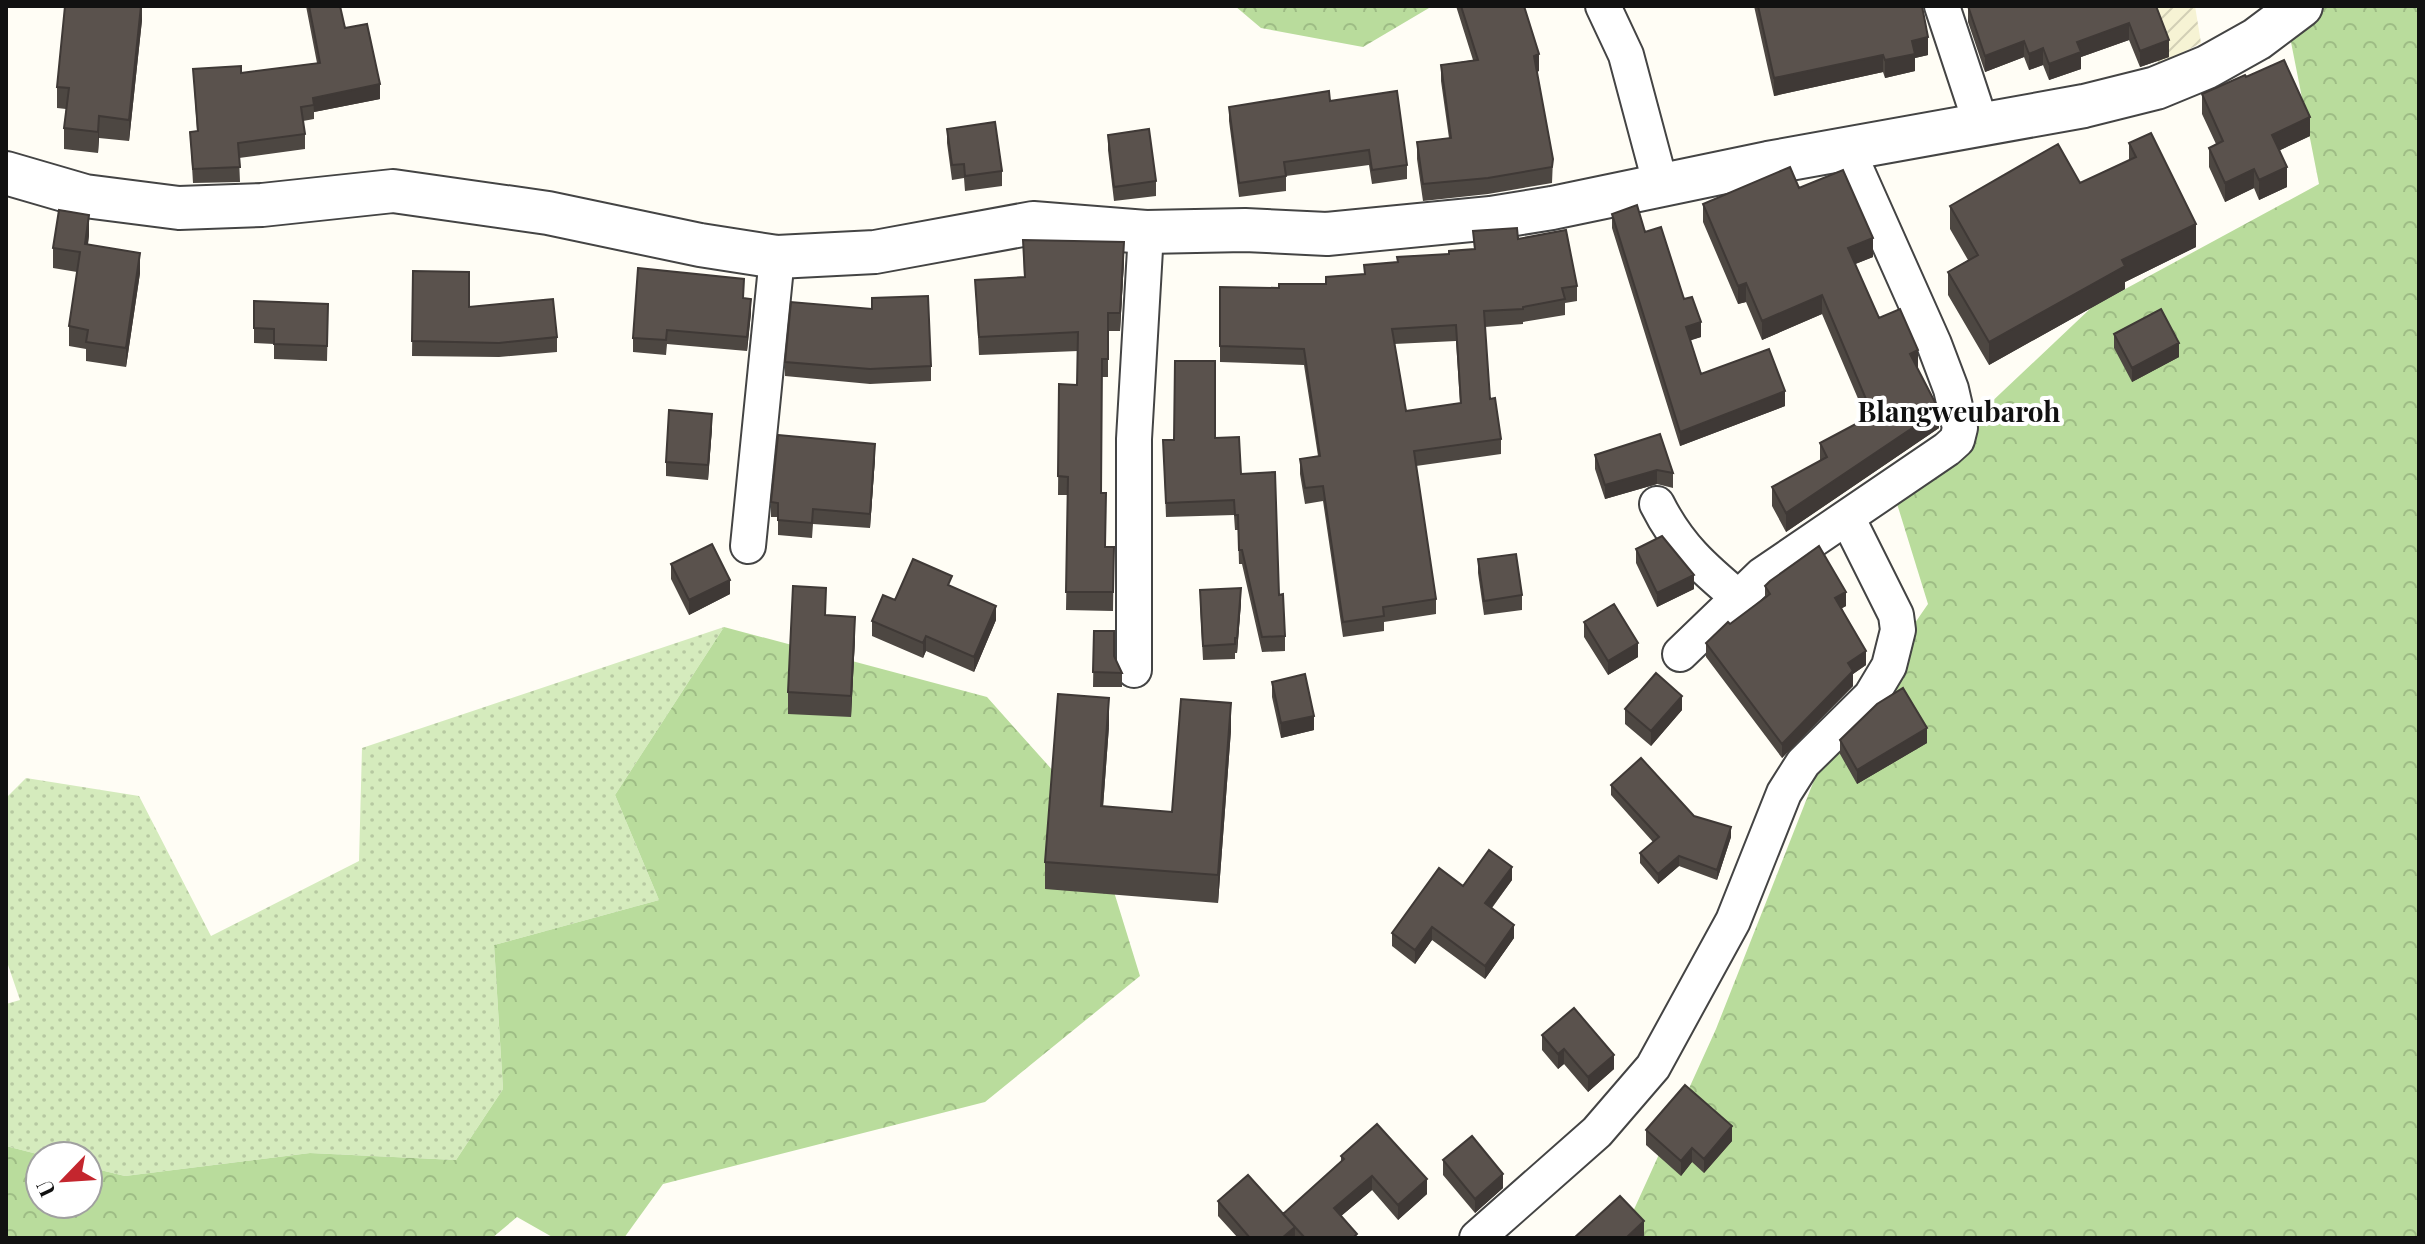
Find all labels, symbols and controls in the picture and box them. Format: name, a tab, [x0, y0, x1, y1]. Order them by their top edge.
district label: Blangweubaroh	[1858, 392, 2060, 429]
north arrow	[24, 1140, 104, 1220]
text: U	[28, 1176, 62, 1202]

